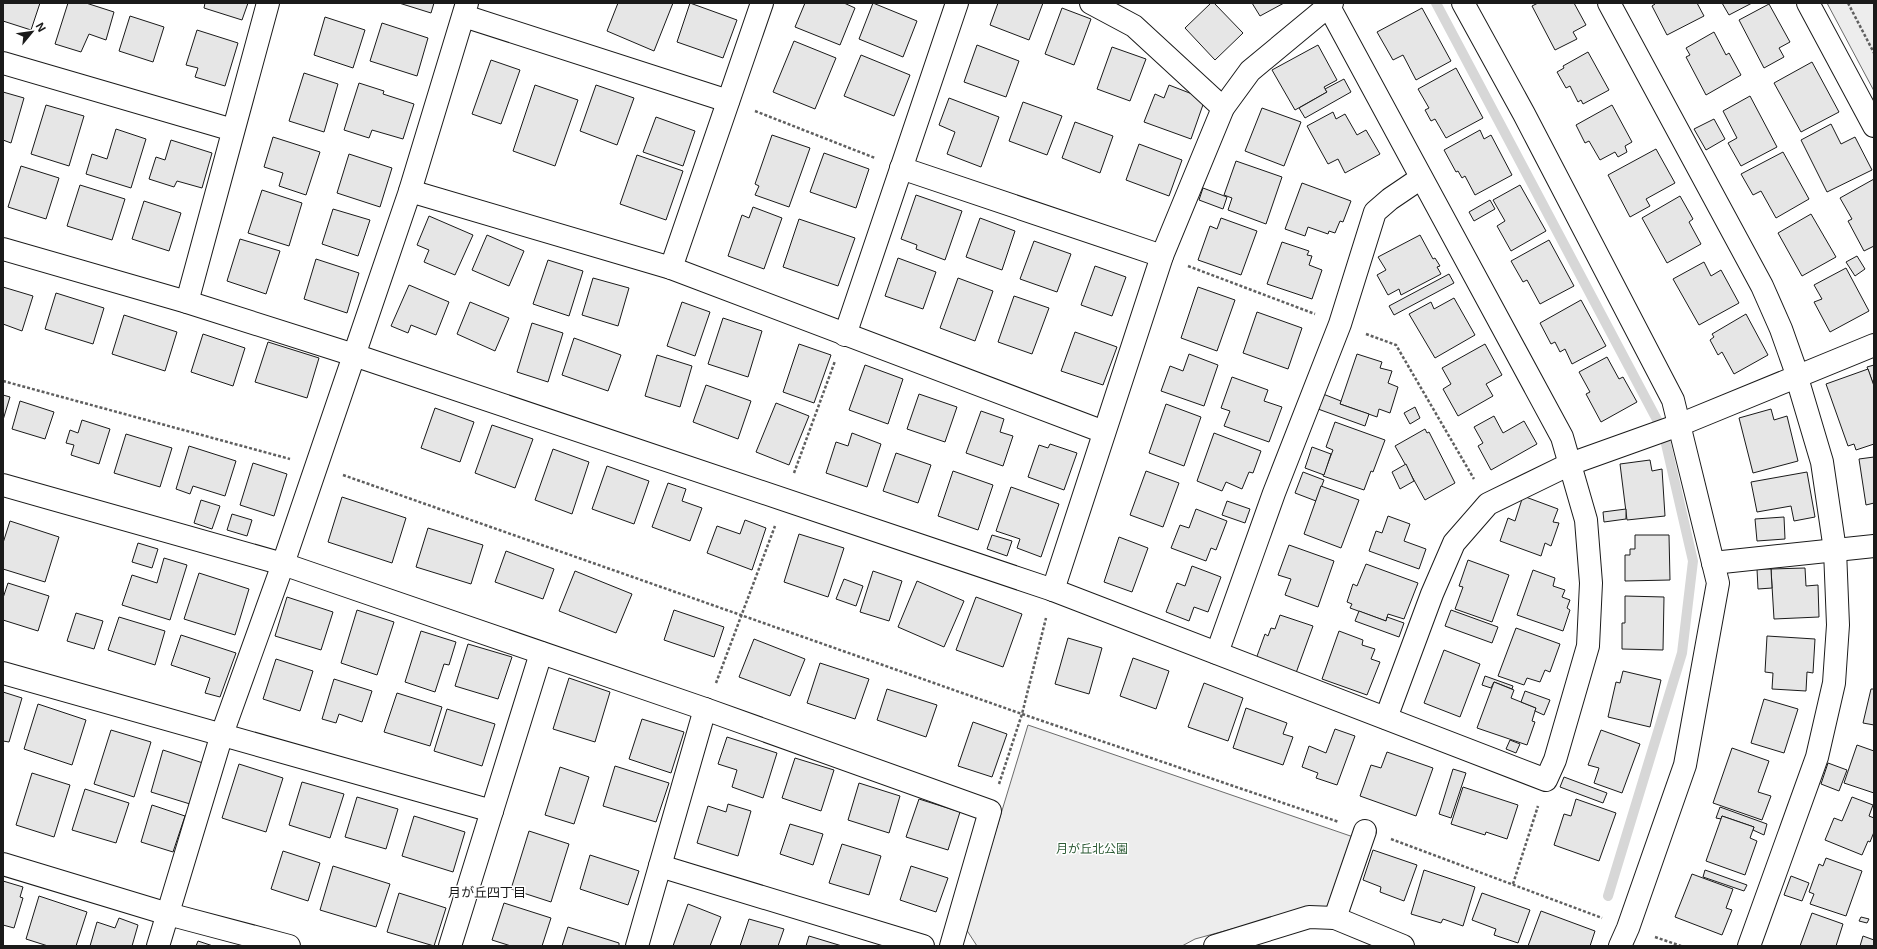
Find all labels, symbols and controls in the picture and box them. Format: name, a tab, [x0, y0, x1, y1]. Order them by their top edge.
north arrow	[12, 12, 52, 52]
text: N	[33, 20, 49, 34]
park label: 月が丘北公園	[1056, 841, 1128, 856]
district label: 月が丘四丁目	[448, 884, 526, 900]

